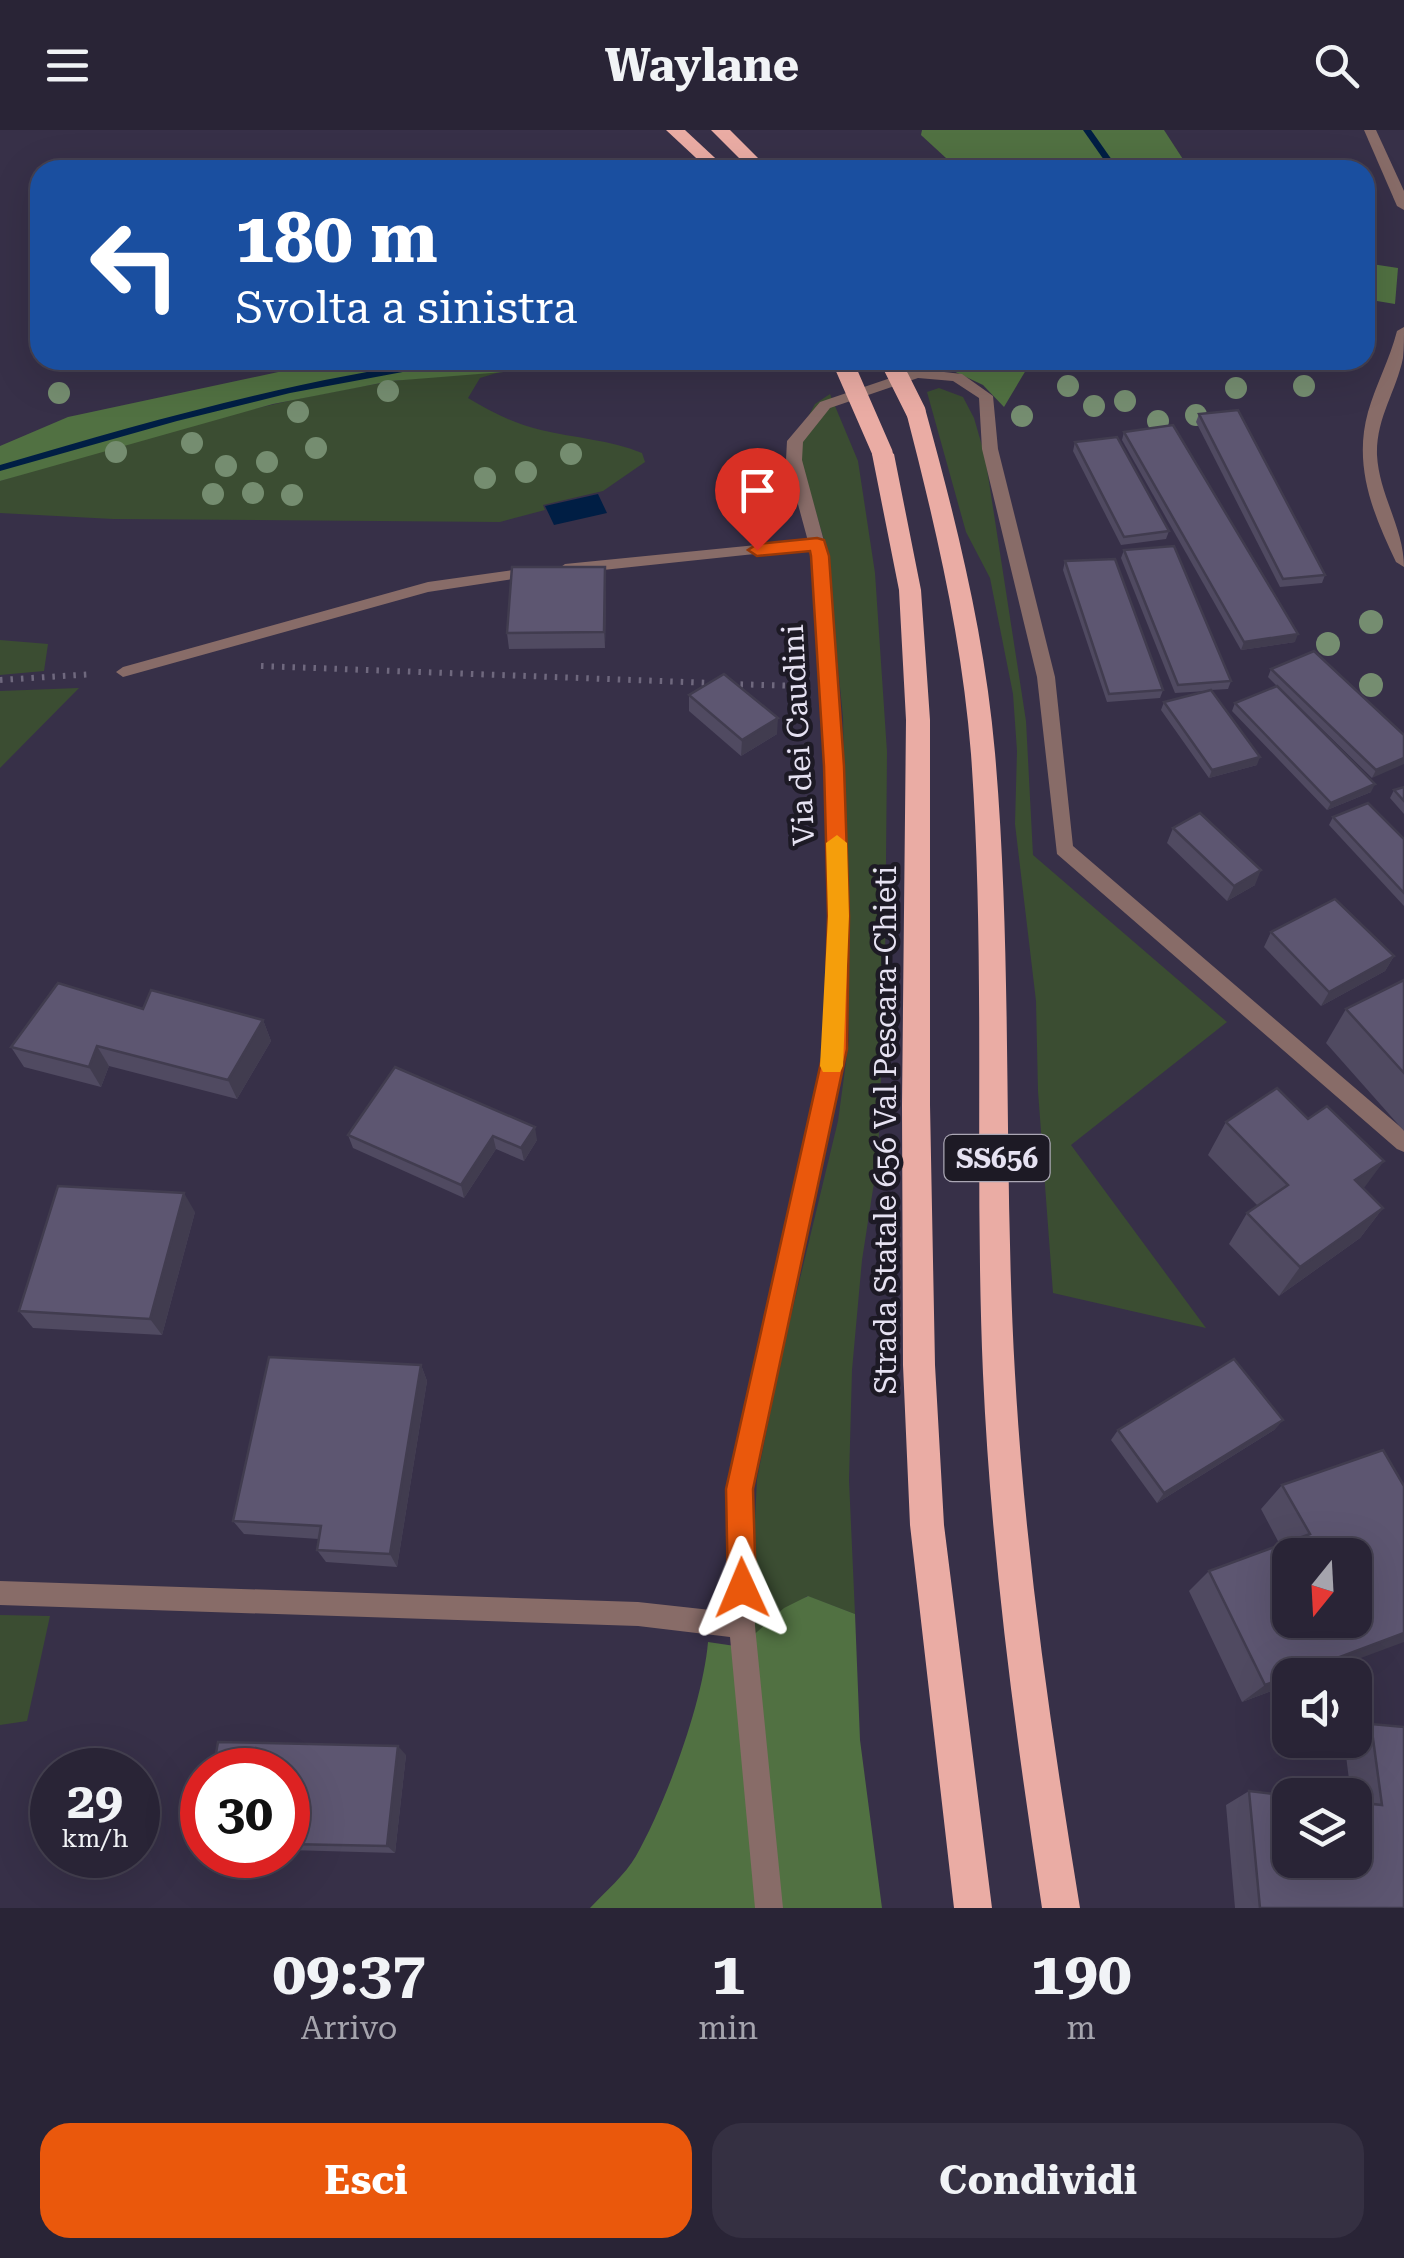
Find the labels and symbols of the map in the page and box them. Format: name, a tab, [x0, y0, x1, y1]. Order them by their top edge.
pin	[715, 448, 800, 551]
street label: Via dei Caudini	[775, 624, 821, 846]
street label: Strada Statale 656 Val Pescara-Chieti	[868, 866, 903, 1394]
road number: SS656	[944, 1135, 1050, 1181]
position arrow	[690, 1536, 794, 1640]
north arrow	[1272, 1538, 1372, 1638]
speed limit sign: 30	[180, 1748, 310, 1878]

